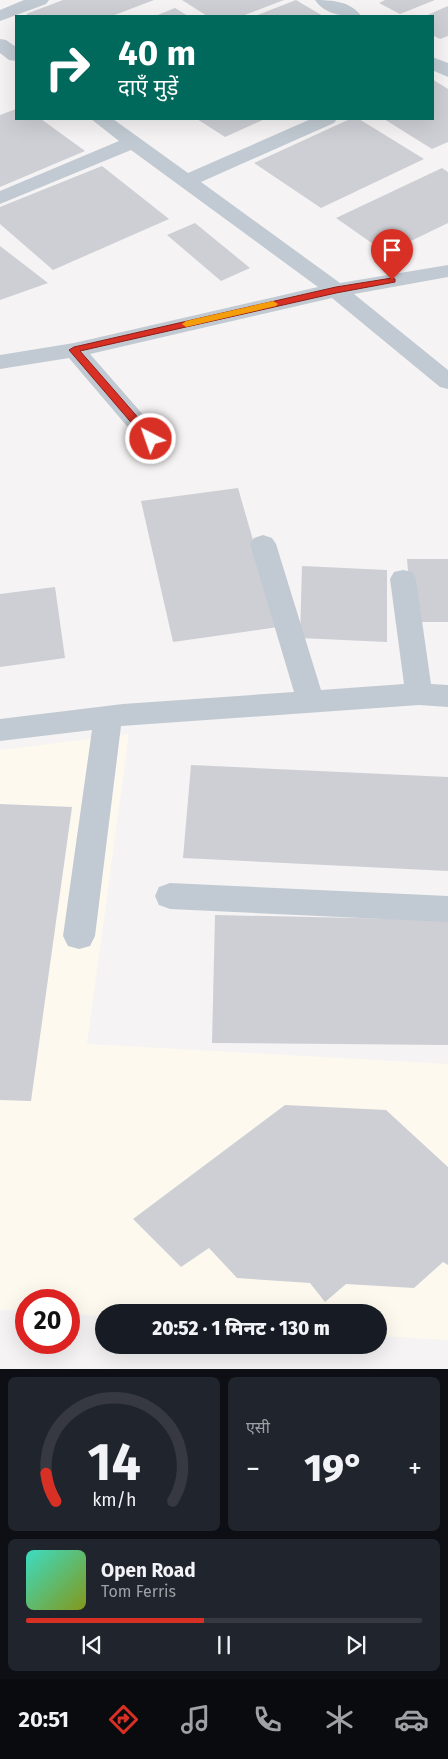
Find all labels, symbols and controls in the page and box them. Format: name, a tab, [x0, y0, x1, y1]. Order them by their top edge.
text: 40 m	[118, 32, 196, 74]
icon: right	[35, 35, 100, 100]
text: दाएँ मुड़ें	[118, 74, 178, 101]
pin	[371, 229, 413, 280]
icon: arrive	[378, 236, 406, 264]
position arrow	[124, 412, 176, 464]
speed limit sign: 20	[15, 1289, 80, 1354]
text: 20:52 · 1 मिनट · 130 m	[152, 1317, 330, 1340]
text: एसी	[246, 1418, 270, 1437]
text: 14	[87, 1431, 141, 1494]
text: 19°	[304, 1445, 364, 1491]
text: −	[246, 1452, 260, 1485]
text: +	[408, 1452, 422, 1485]
text: km/h	[92, 1489, 136, 1511]
text: Open Road	[101, 1559, 196, 1582]
text: Tom Ferris	[101, 1582, 176, 1601]
icon: previous	[78, 1631, 106, 1659]
icon: pause	[210, 1631, 238, 1659]
icon: next	[342, 1631, 370, 1659]
icon: directions	[106, 1702, 141, 1737]
icon: music	[178, 1702, 213, 1737]
icon: phone	[250, 1702, 285, 1737]
icon: climate	[322, 1702, 357, 1737]
icon: car	[394, 1702, 429, 1737]
text: 20:51	[19, 1706, 69, 1733]

